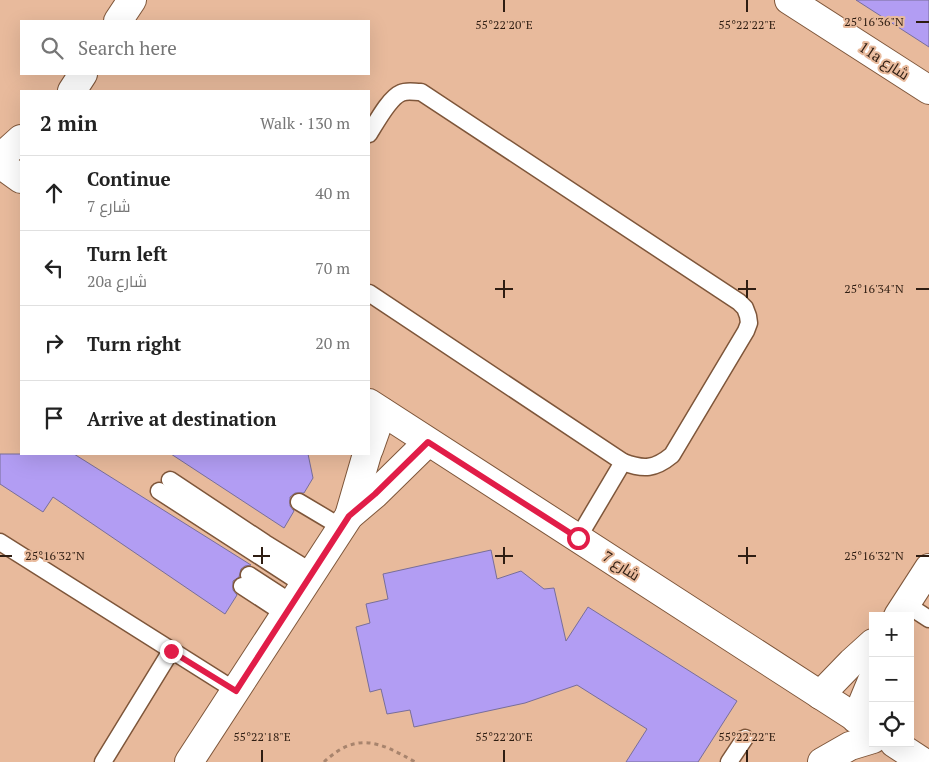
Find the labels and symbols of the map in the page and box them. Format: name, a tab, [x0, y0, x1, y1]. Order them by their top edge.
text: 25°16'36"N	[844, 14, 904, 29]
text: 55°22'20"E	[475, 17, 533, 32]
text: 55°22'22"E	[718, 17, 776, 32]
street label: 11a شارع	[854, 36, 914, 86]
text: 25°16'34"N	[844, 281, 904, 296]
route start	[567, 527, 590, 550]
street label: شارع 7	[598, 546, 644, 586]
text: 25°16'32"N	[25, 548, 85, 563]
text: 25°16'32"N	[844, 548, 904, 563]
route end	[160, 640, 183, 663]
text: 55°22'18"E	[233, 729, 291, 744]
text: 55°22'20"E	[475, 729, 533, 744]
text: 55°22'22"E	[718, 729, 776, 744]

